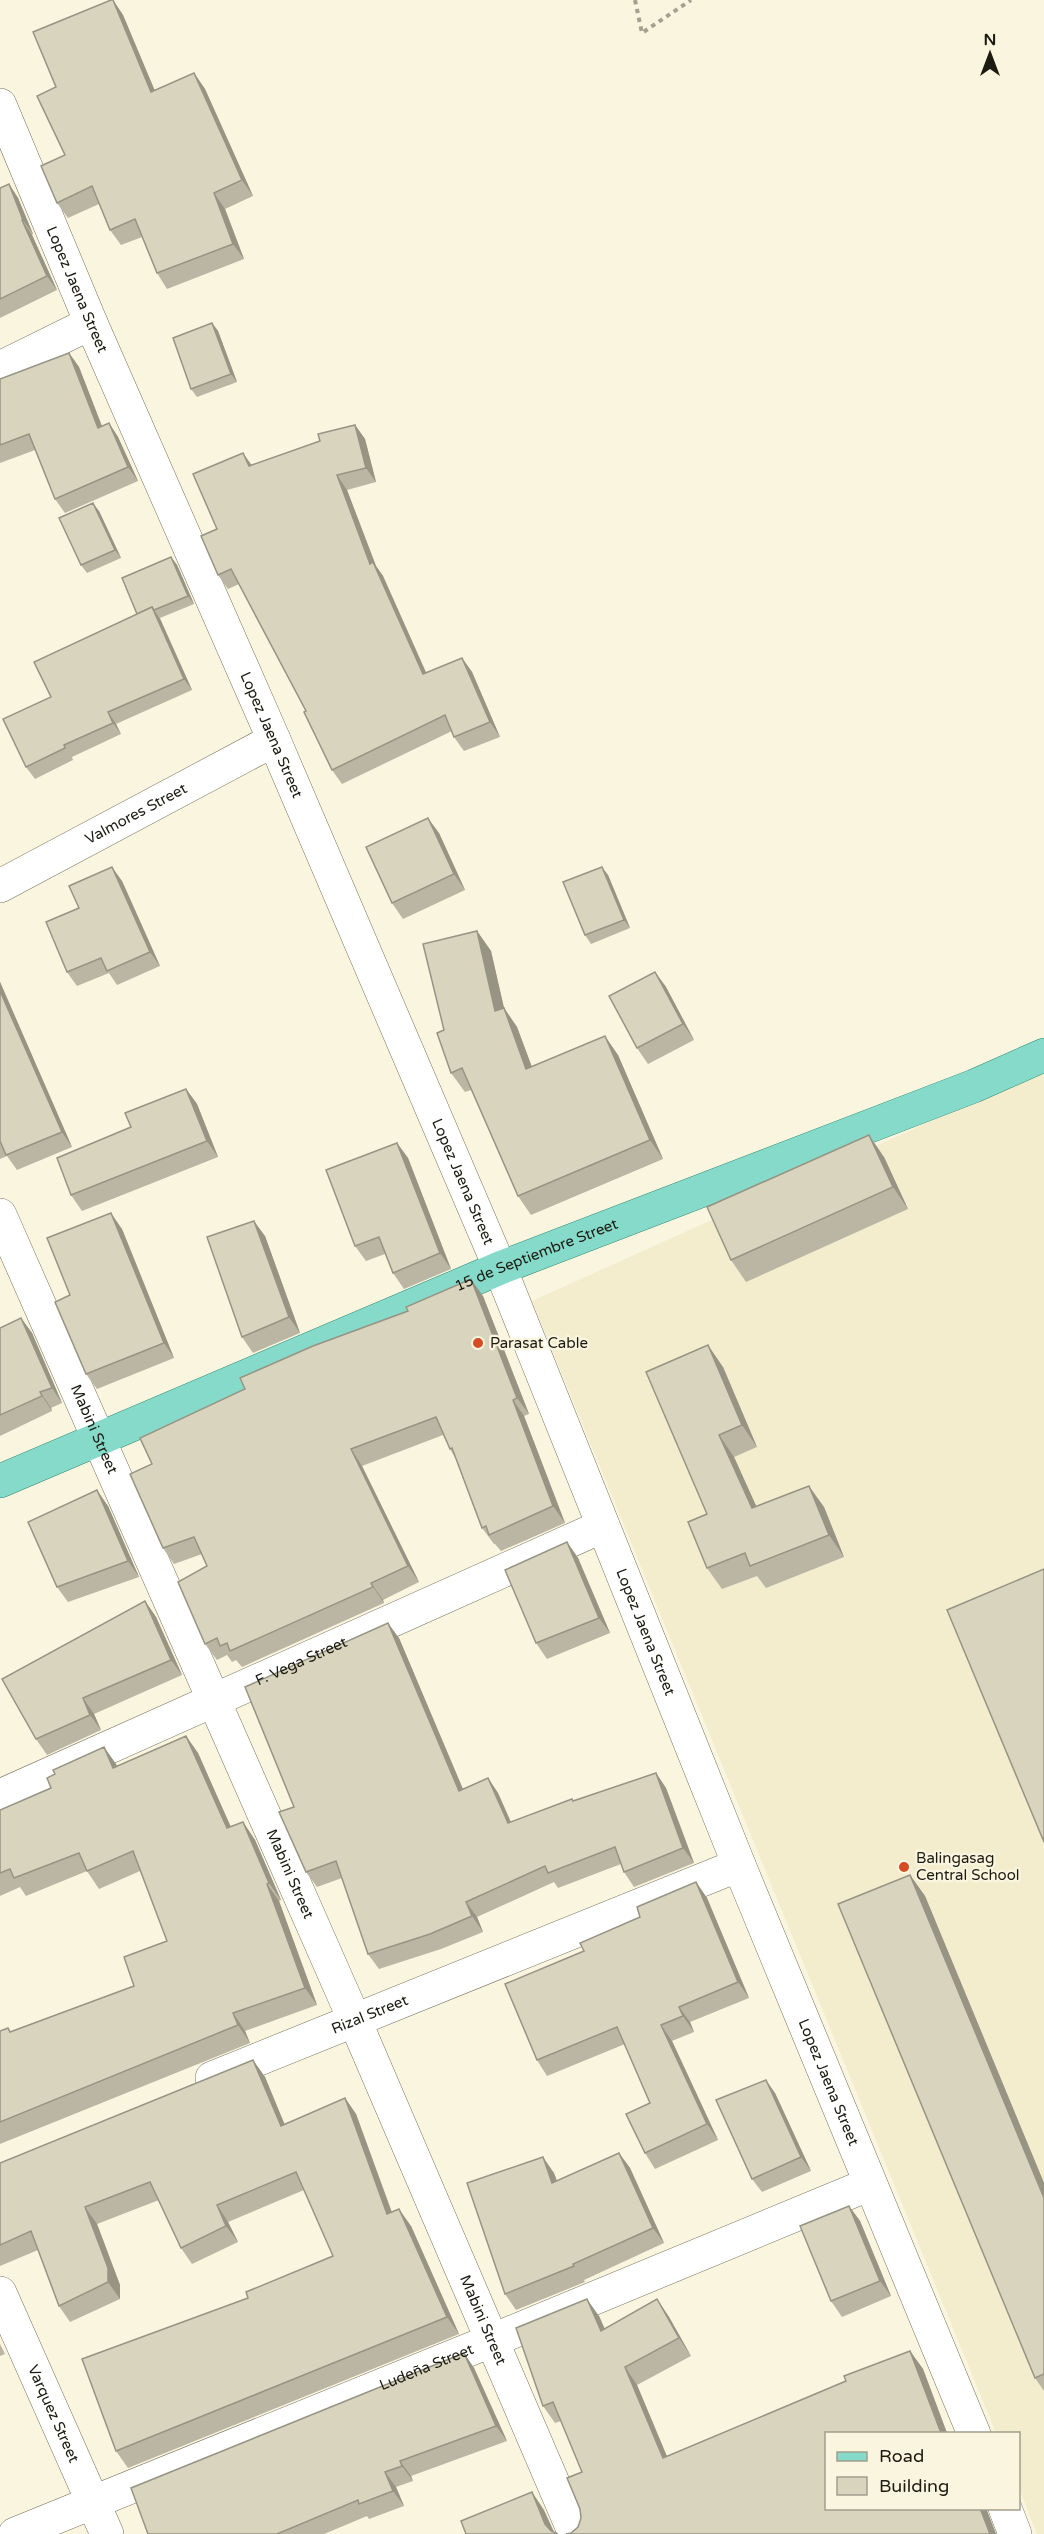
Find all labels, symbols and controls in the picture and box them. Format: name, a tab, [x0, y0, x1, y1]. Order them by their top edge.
north arrow	[960, 24, 1020, 84]
text: N	[984, 30, 996, 50]
street label: Lopez Jaena Street	[43, 224, 112, 356]
street label: Lopez Jaena Street	[236, 669, 307, 801]
street label: Valmores Street	[82, 779, 190, 848]
street label: Lopez Jaena Street	[428, 1116, 498, 1248]
street label: 15 de Septiembre Street	[452, 1215, 621, 1295]
place label: Parasat Cable	[490, 1334, 588, 1352]
marker: Parasat Cable	[471, 1336, 485, 1350]
street label: Mabini Street	[67, 1382, 122, 1477]
street label: Lopez Jaena Street	[612, 1566, 679, 1698]
street label: F. Vega Street	[252, 1633, 350, 1690]
street label: Mabini Street	[263, 1826, 318, 1922]
place label: Balingasag Central School	[916, 1849, 1020, 1884]
marker: Balingasag Central School	[897, 1860, 911, 1874]
street label: Rizal Street	[329, 1991, 411, 2038]
street label: Lopez Jaena Street	[795, 2016, 863, 2148]
street label: Mabini Street	[456, 2272, 510, 2368]
street label: Ludeña Street	[377, 2340, 476, 2394]
street label: Varquez Street	[24, 2362, 83, 2466]
legend	[825, 2432, 1020, 2510]
text: Road	[879, 2445, 924, 2467]
text: Building	[879, 2475, 949, 2497]

